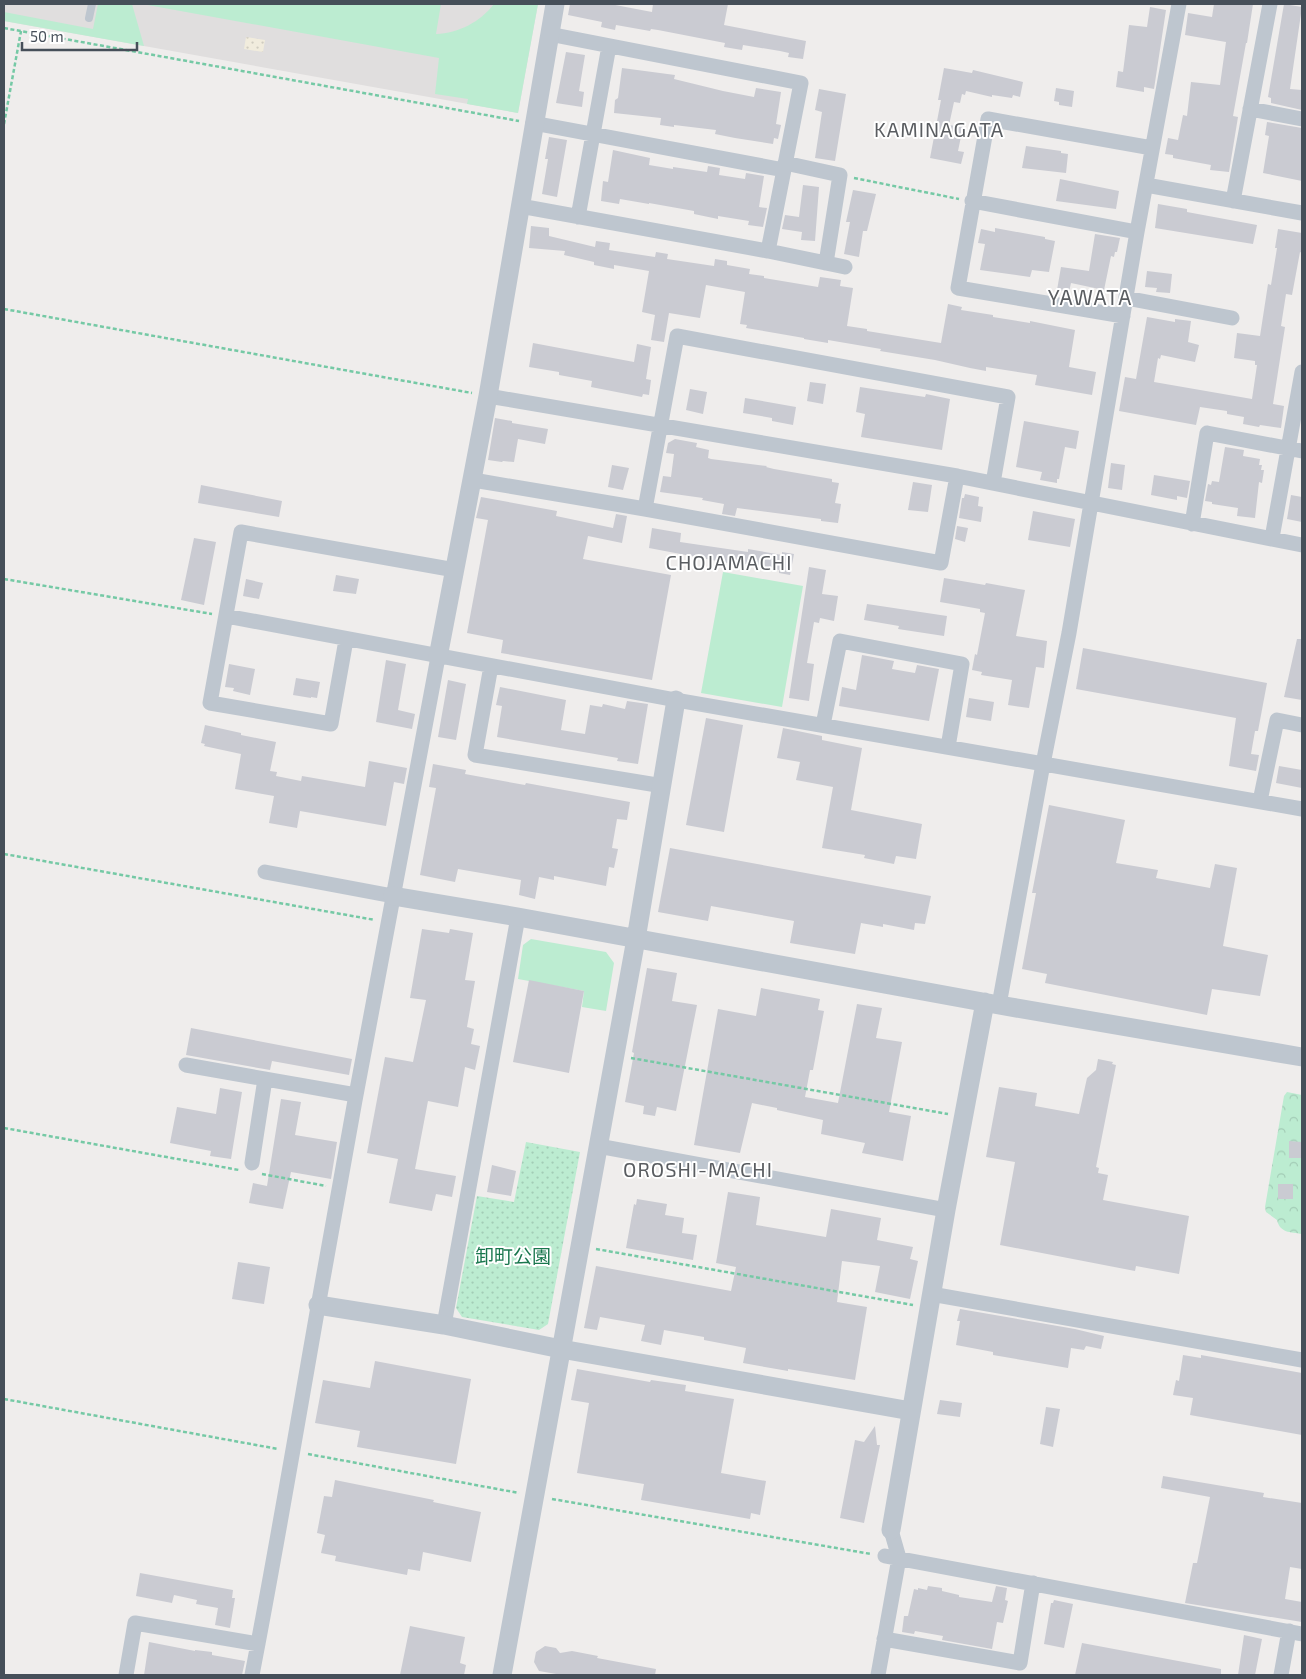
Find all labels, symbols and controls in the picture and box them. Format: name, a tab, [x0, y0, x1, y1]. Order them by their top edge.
scale bar	[22, 20, 138, 52]
text: 50 m	[30, 27, 64, 45]
district label: KAMINAGATA	[874, 117, 1004, 141]
district label: YAWATA	[1048, 284, 1132, 309]
district label: CHOJAMACHI	[666, 550, 792, 574]
district label: OROSHI-MACHI	[623, 1157, 773, 1181]
park label: 卸町公園	[475, 1244, 551, 1267]

